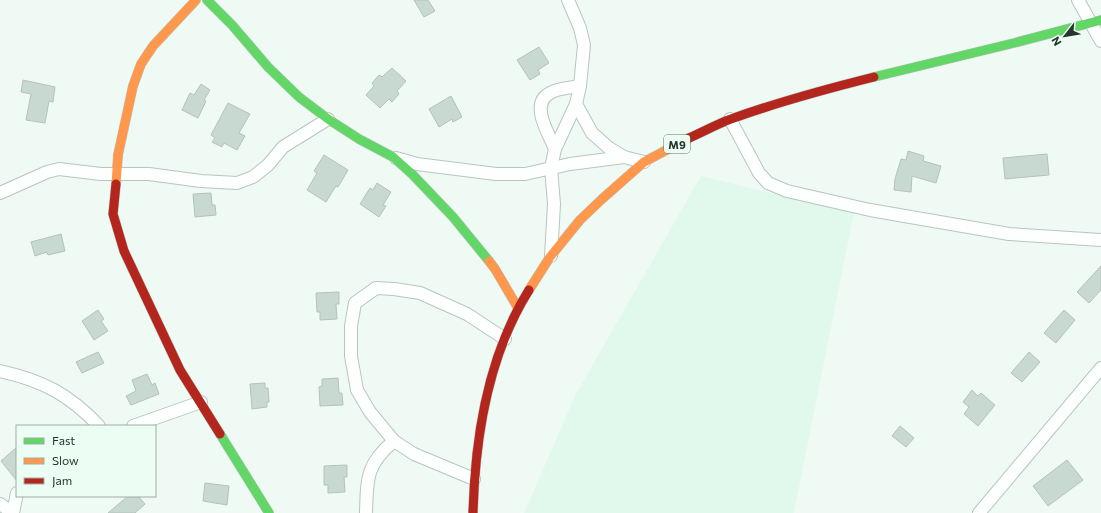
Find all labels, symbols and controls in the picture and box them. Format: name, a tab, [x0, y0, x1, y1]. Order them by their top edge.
north arrow	[1045, 16, 1085, 56]
text: N	[1048, 35, 1064, 48]
road number: M9	[664, 135, 690, 153]
legend	[16, 425, 156, 497]
text: Fast	[52, 433, 75, 447]
text: Slow	[52, 453, 79, 467]
text: Jam	[52, 473, 72, 488]

